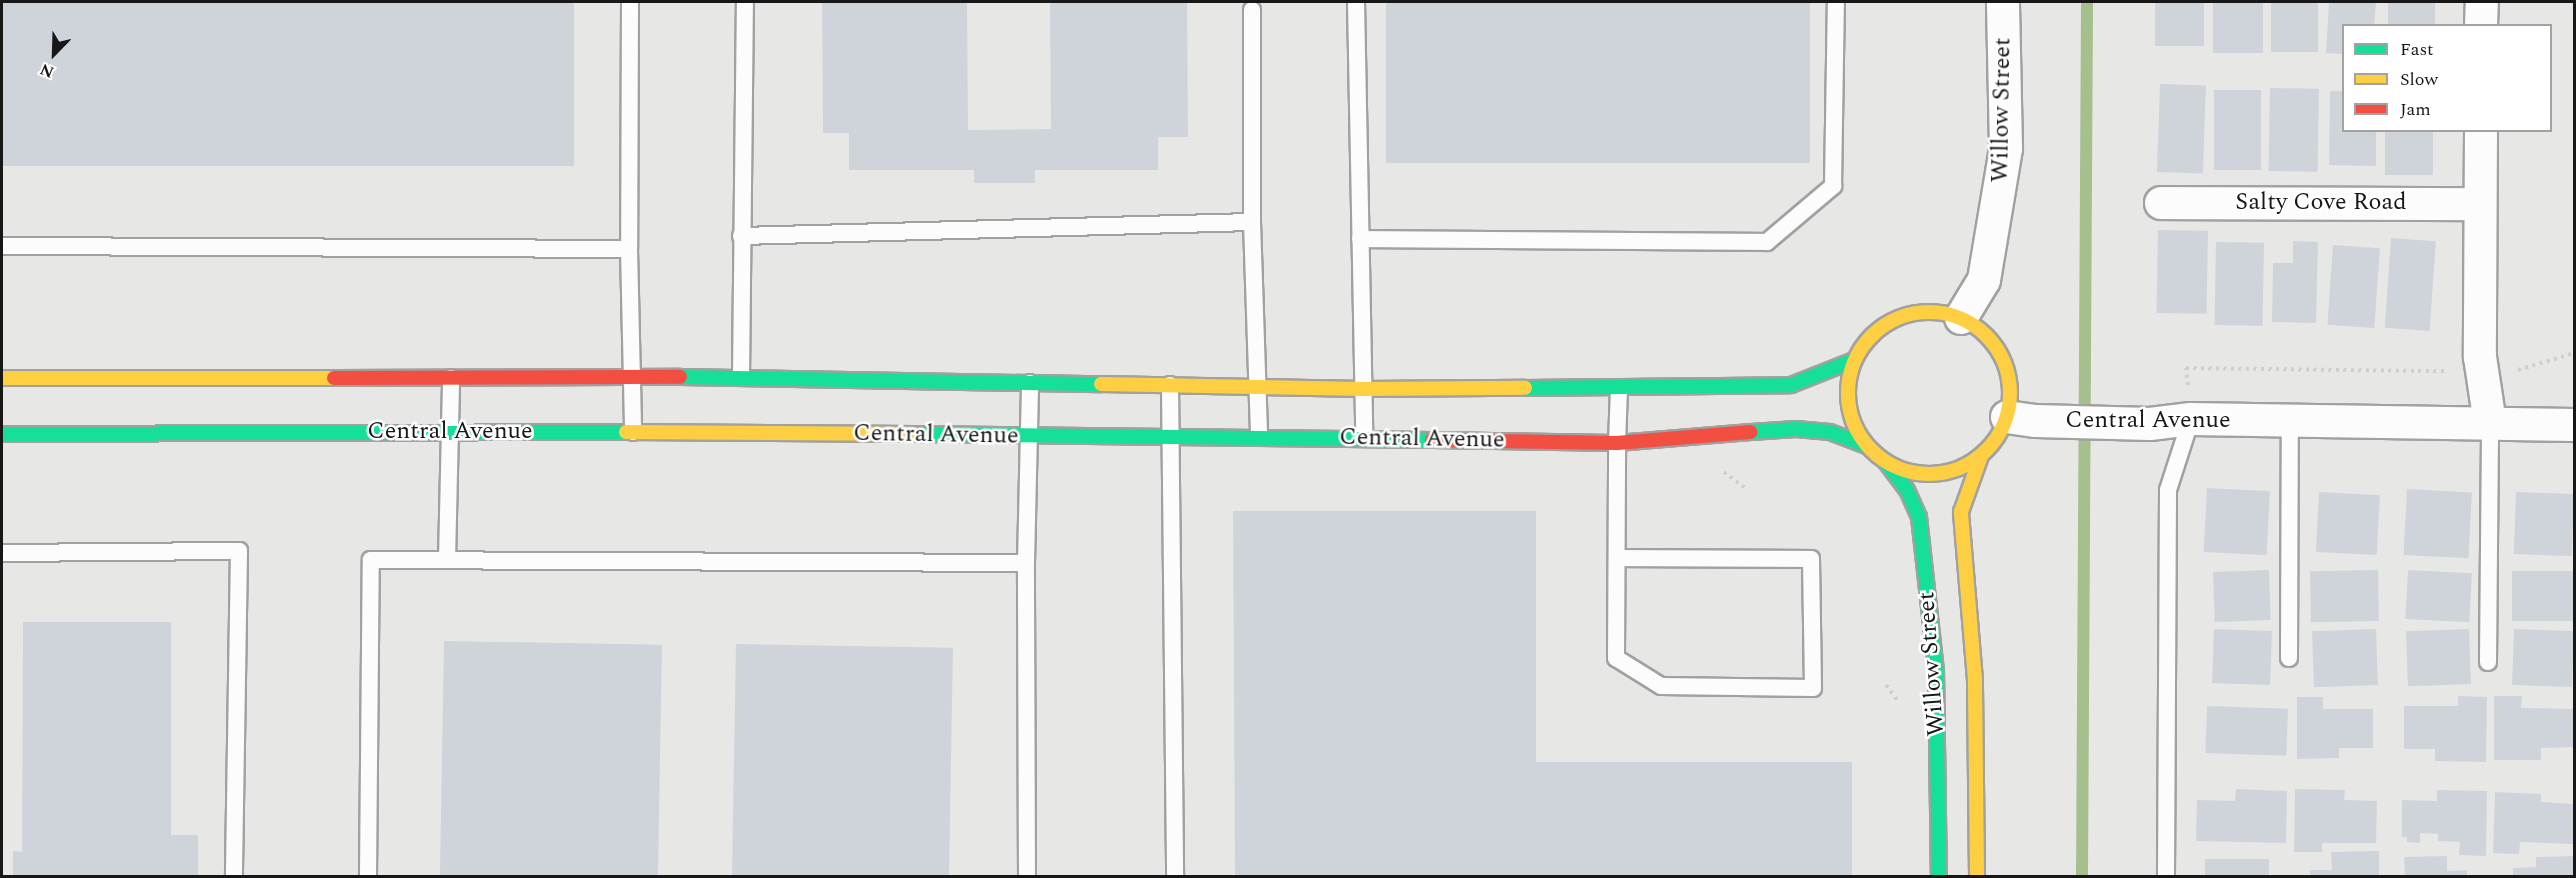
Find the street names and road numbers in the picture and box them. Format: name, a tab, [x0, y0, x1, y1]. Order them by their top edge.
street label: Willow Street	[1986, 37, 2018, 183]
street label: Salty Cove Road	[2235, 189, 2407, 217]
street label: Central Avenue	[2065, 407, 2231, 435]
street label: Central Avenue	[367, 418, 533, 446]
street label: Central Avenue	[853, 419, 1019, 451]
street label: Central Avenue	[1339, 423, 1505, 455]
street label: Willow Street	[1913, 591, 1951, 737]

